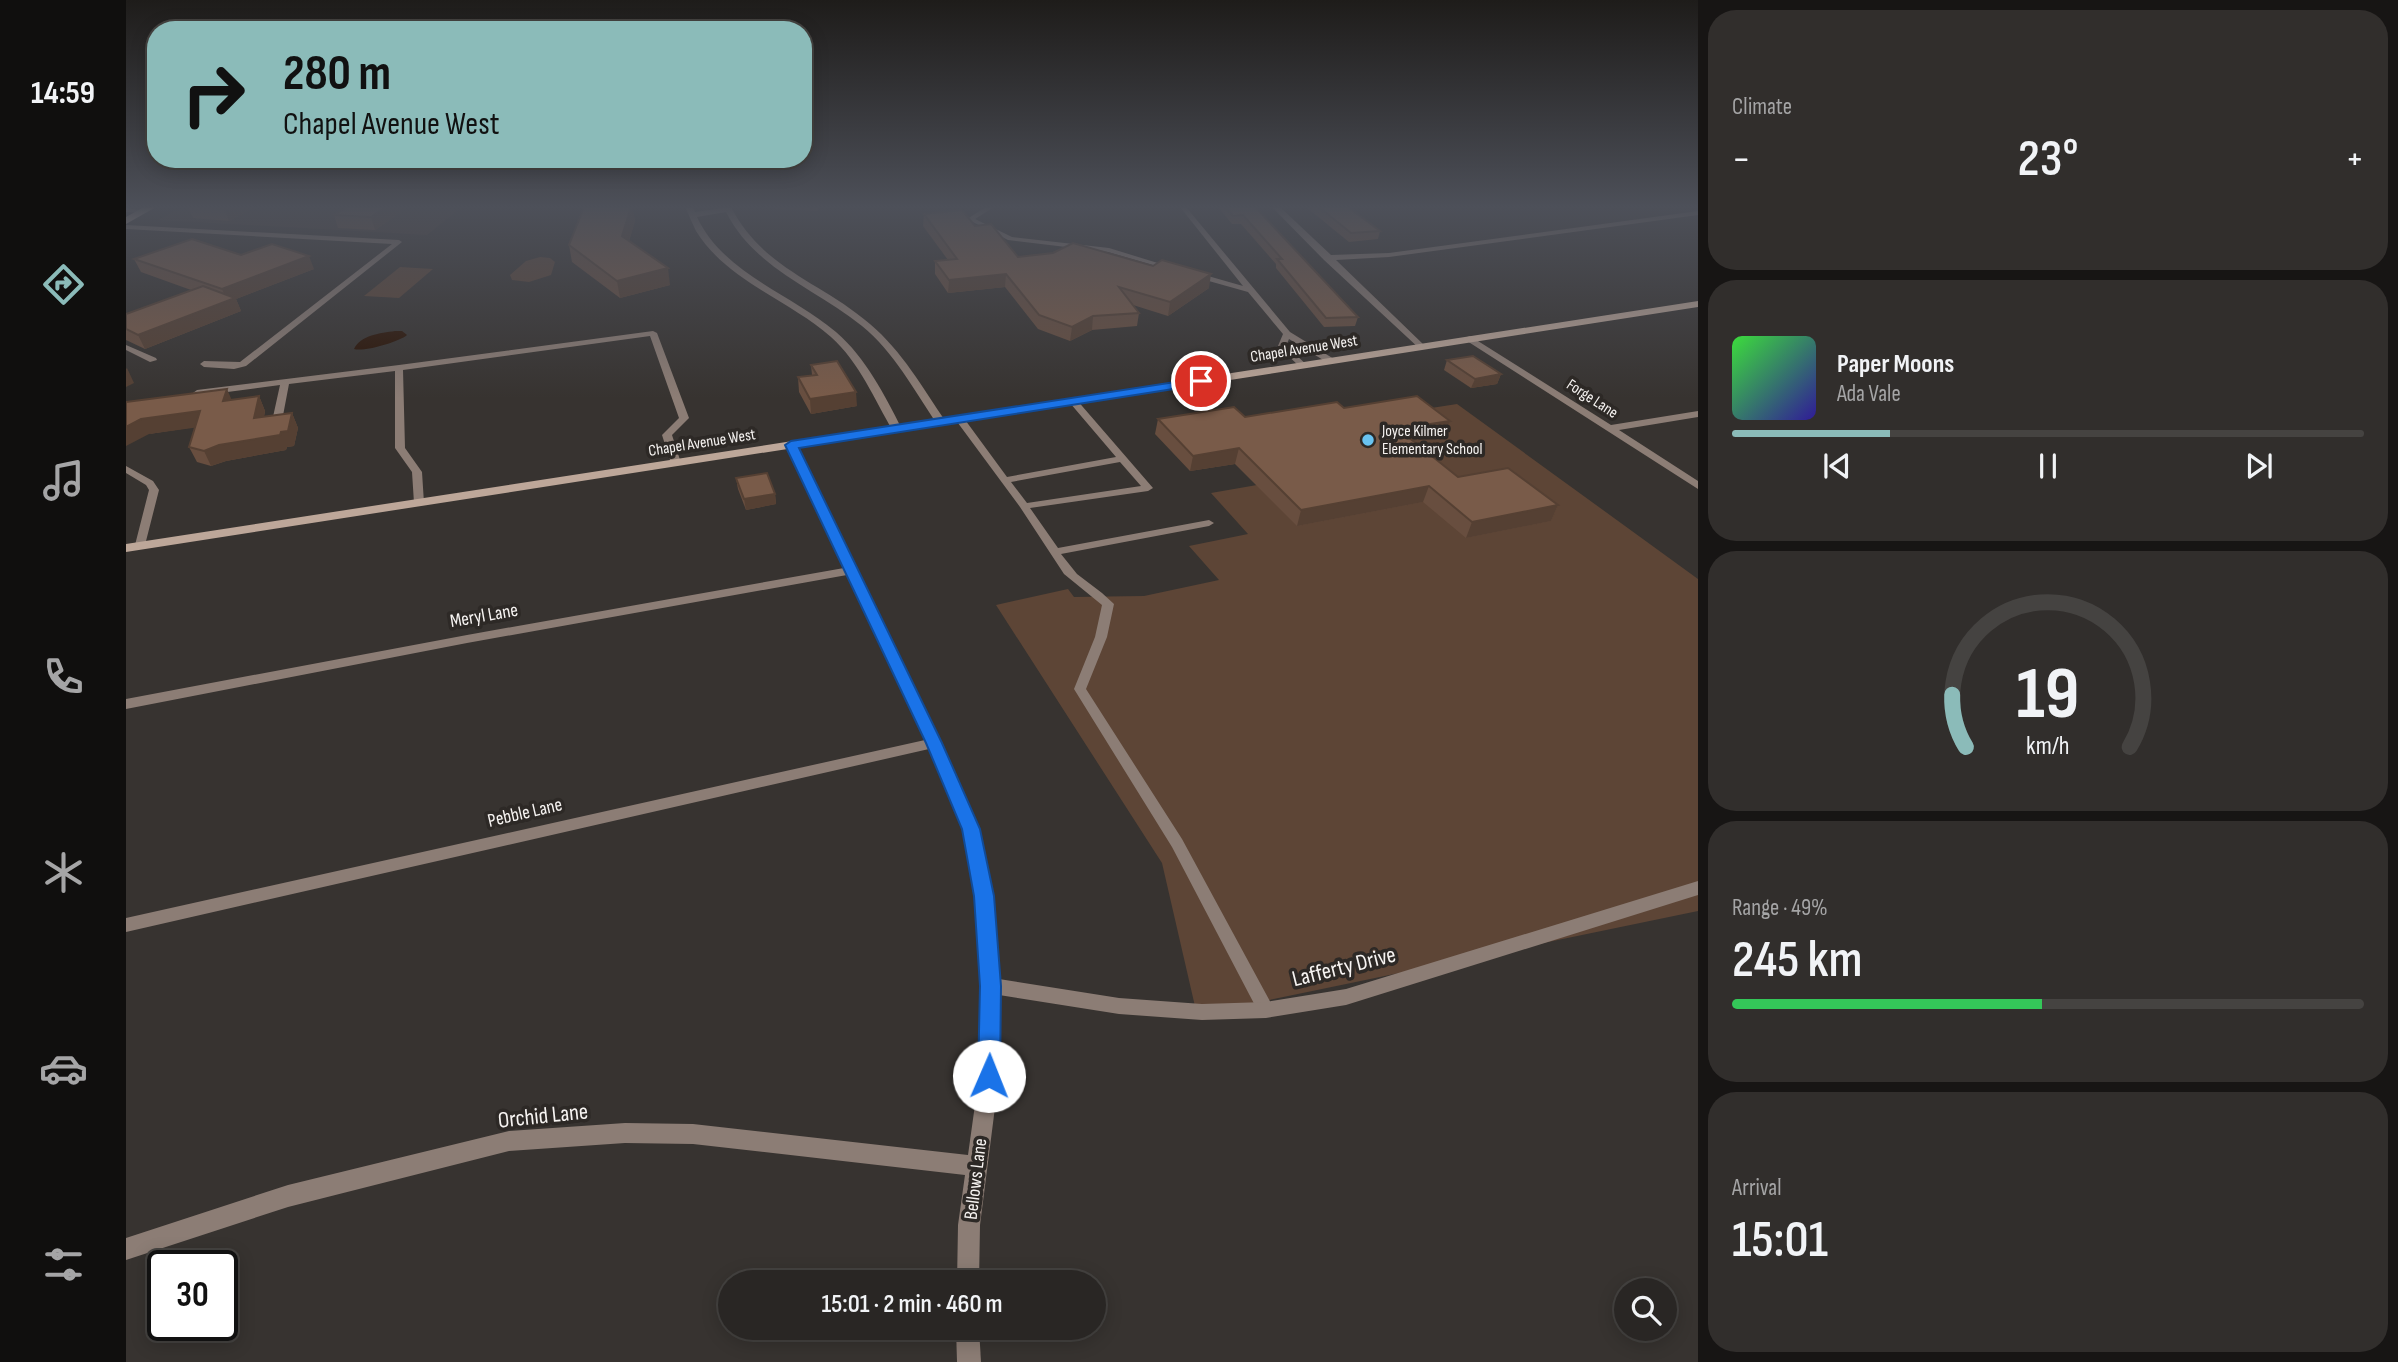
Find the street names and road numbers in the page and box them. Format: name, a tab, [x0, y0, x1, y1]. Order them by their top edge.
street label: Chapel Avenue West	[1249, 331, 1359, 367]
street label: Forge Lane	[1563, 375, 1621, 423]
street label: Chapel Avenue West	[647, 425, 757, 461]
street label: Meryl Lane	[448, 599, 520, 633]
street label: Pebble Lane	[486, 793, 564, 833]
street label: Lafferty Drive	[1289, 941, 1399, 993]
street label: Orchid Lane	[496, 1097, 590, 1135]
street label: Bellows Lane	[960, 1137, 992, 1221]

